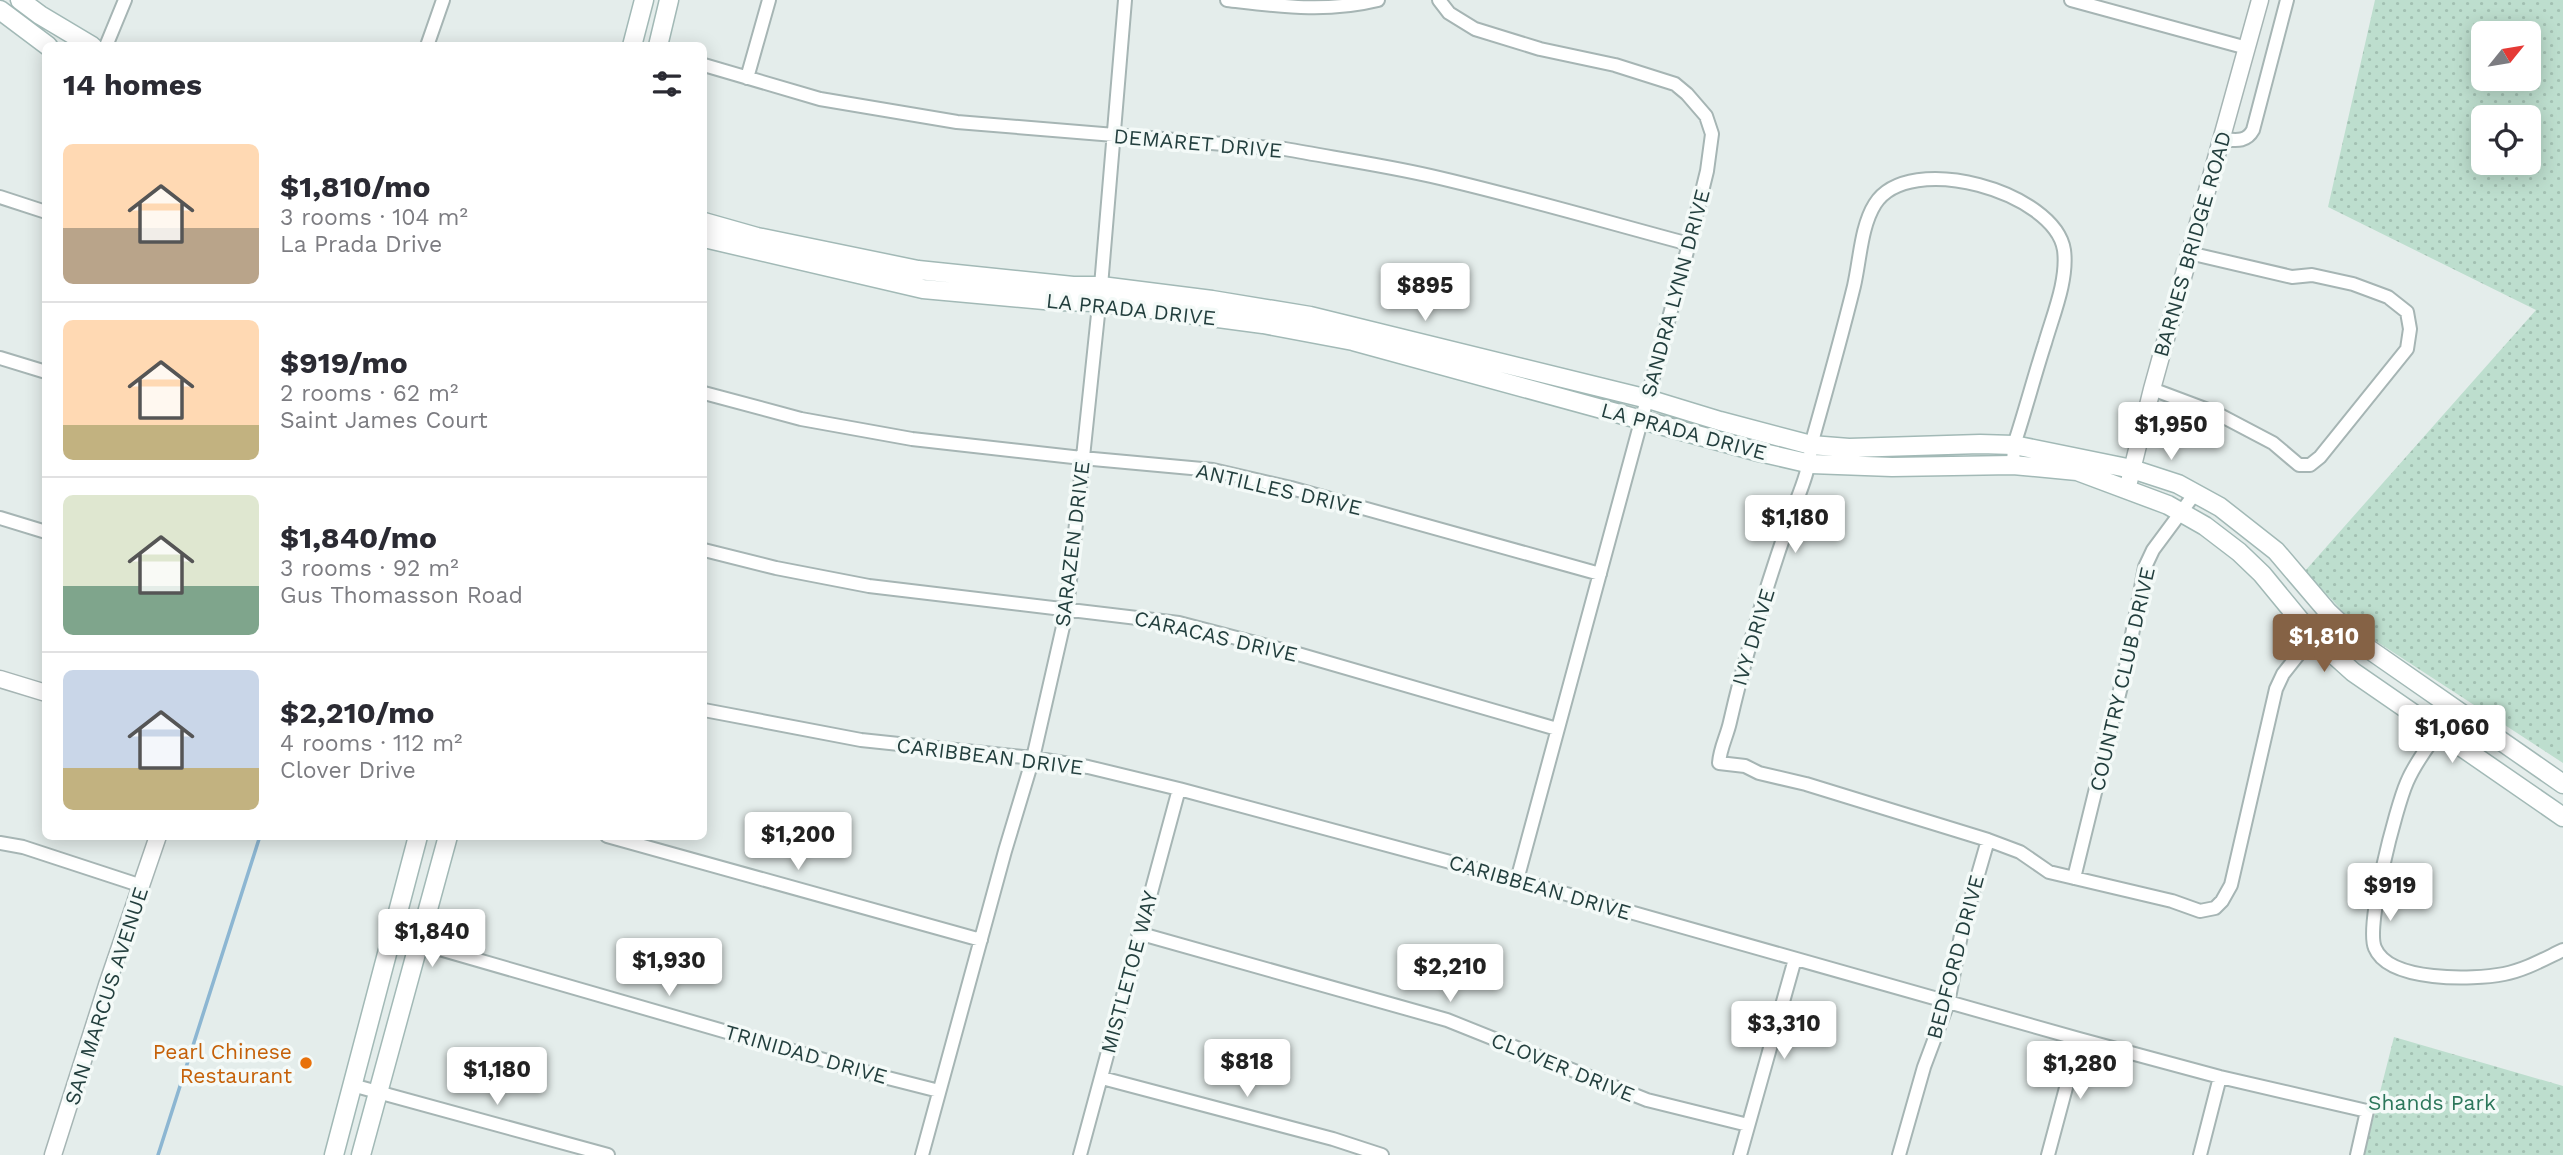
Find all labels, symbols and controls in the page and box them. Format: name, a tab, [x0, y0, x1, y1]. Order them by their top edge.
north arrow	[2471, 21, 2541, 91]
map controls	[2471, 21, 2541, 175]
icon: filters	[648, 65, 686, 103]
text: 14 homes	[63, 67, 202, 102]
button: locate	[2471, 105, 2541, 175]
street label: DEMARET DRIVE	[1113, 123, 1283, 163]
street label: BARNES BRIDGE ROAD	[2148, 128, 2236, 360]
text: $1,810/mo	[280, 169, 430, 204]
icon: home	[119, 172, 203, 256]
street label: SANDRA LYNN DRIVE	[1635, 186, 1715, 400]
text: 3 rooms · 104 m²	[280, 204, 468, 231]
text: La Prada Drive	[280, 231, 442, 258]
pin: $895	[1384, 264, 1466, 323]
text: $895	[1397, 272, 1453, 299]
street label: LA PRADA DRIVE	[1045, 288, 1217, 330]
text: $919/mo	[280, 345, 408, 380]
icon: home	[119, 348, 203, 432]
text: 2 rooms · 62 m²	[280, 380, 458, 407]
street label: LA PRADA DRIVE	[1598, 397, 1770, 465]
pin: $1,950	[2114, 402, 2228, 462]
text: Saint James Court	[280, 407, 488, 434]
text: $1,950	[2134, 411, 2208, 438]
street label: ANTILLES DRIVE	[1194, 458, 1364, 520]
street label: SARAZEN DRIVE	[1049, 460, 1095, 628]
pin: $1,180	[1738, 496, 1852, 555]
text: $1,180	[1761, 504, 1829, 531]
text: $1,840/mo	[280, 520, 437, 555]
icon: home	[119, 523, 203, 607]
text: 3 rooms · 92 m²	[280, 555, 459, 582]
street label: COUNTRY CLUB DRIVE	[2084, 564, 2160, 794]
text: Gus Thomasson Road	[280, 582, 523, 609]
street label: IVY DRIVE	[1726, 585, 1780, 689]
street label: CARACAS DRIVE	[1132, 605, 1300, 667]
pin: $1,810	[2267, 614, 2381, 674]
text: $1,810	[2289, 623, 2359, 650]
text: $2,210/mo	[280, 695, 434, 730]
icon: home	[119, 698, 203, 782]
pin: $1,060	[2395, 706, 2509, 765]
text: $1,060	[2415, 714, 2489, 741]
text: 4 rooms · 112 m²	[280, 730, 462, 757]
street label: CARIBBEAN DRIVE	[895, 732, 1085, 780]
text: Clover Drive	[280, 757, 416, 784]
pin: $1,200	[741, 812, 855, 872]
text: $1,200	[761, 821, 835, 848]
street label: CARIBBEAN DRIVE	[1446, 849, 1634, 925]
pin: $919	[2349, 864, 2431, 923]
street label: BEDFORD DRIVE	[1921, 872, 1989, 1042]
text: $919	[2364, 872, 2417, 899]
street label: SAN MARCUS AVENUE	[59, 884, 153, 1108]
street label: MISTLETOE WAY	[1095, 888, 1163, 1056]
pin: $1,840	[375, 909, 489, 969]
text: $1,840	[394, 918, 470, 945]
pin: $1,930	[612, 939, 726, 998]
pin: $2,210	[1393, 944, 1507, 1004]
text: $1,930	[632, 947, 706, 974]
text: $2,210	[1413, 953, 1487, 980]
pin: $3,310	[1727, 1002, 1841, 1061]
text: $3,310	[1747, 1010, 1821, 1037]
street label: TRINIDAD DRIVE	[722, 1019, 890, 1089]
street label: CLOVER DRIVE	[1488, 1027, 1638, 1107]
place label: Pearl Chinese Restaurant	[153, 1039, 292, 1088]
pin: $818	[1206, 1040, 1288, 1099]
pin: $1,280	[2023, 1042, 2137, 1101]
pin: $1,180	[440, 1048, 554, 1107]
text: $818	[1220, 1048, 1274, 1075]
text: $1,280	[2043, 1050, 2117, 1077]
marker: Pearl Chinese Restaurant	[298, 1055, 314, 1071]
text: $1,180	[463, 1056, 531, 1083]
park label: Shands Park	[2368, 1090, 2496, 1115]

